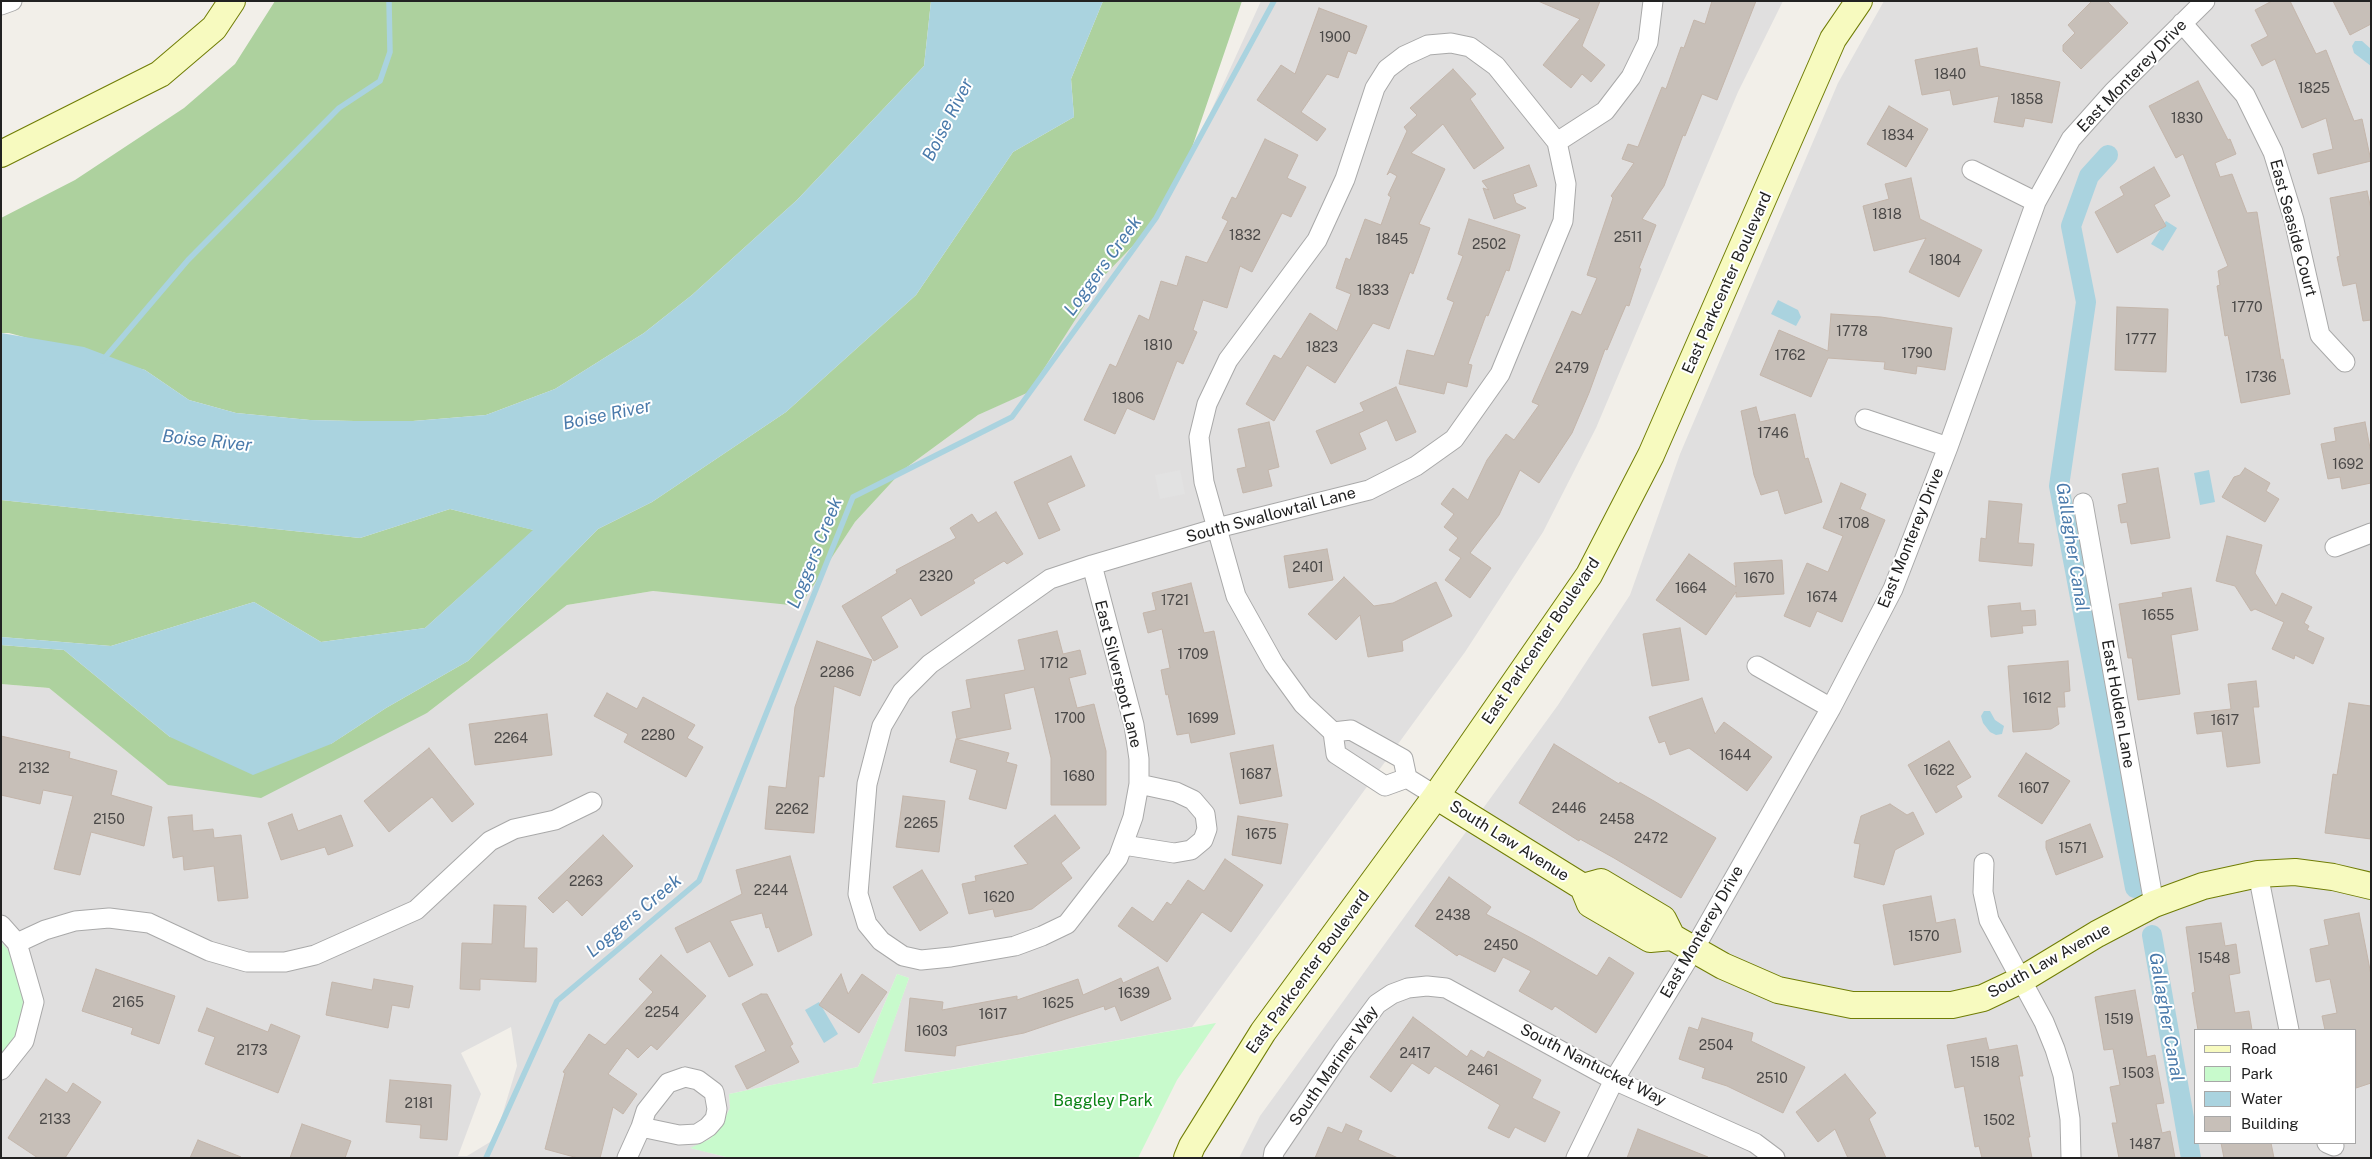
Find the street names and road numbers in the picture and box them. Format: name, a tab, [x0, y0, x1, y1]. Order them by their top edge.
street label: East Monterey Drive	[2073, 16, 2191, 136]
street label: East Seaside Court	[2265, 157, 2321, 299]
street label: East Parkcenter Boulevard	[1678, 189, 1776, 377]
street label: East Monterey Drive	[1874, 465, 1948, 611]
street label: South Swallowtail Lane	[1184, 483, 1358, 547]
street label: East Parkcenter Boulevard	[1478, 554, 1604, 728]
street label: East Silverspot Lane	[1090, 598, 1146, 750]
street label: East Holden Lane	[2097, 638, 2139, 770]
street label: South Law Avenue	[1446, 796, 1572, 886]
street label: East Monterey Drive	[1656, 862, 1748, 1002]
street label: East Parkcenter Boulevard	[1242, 887, 1374, 1057]
street label: South Law Avenue	[1984, 919, 2114, 1003]
street label: South Mariner Way	[1285, 1002, 1383, 1130]
street label: South Nantucket Way	[1517, 1020, 1669, 1110]

